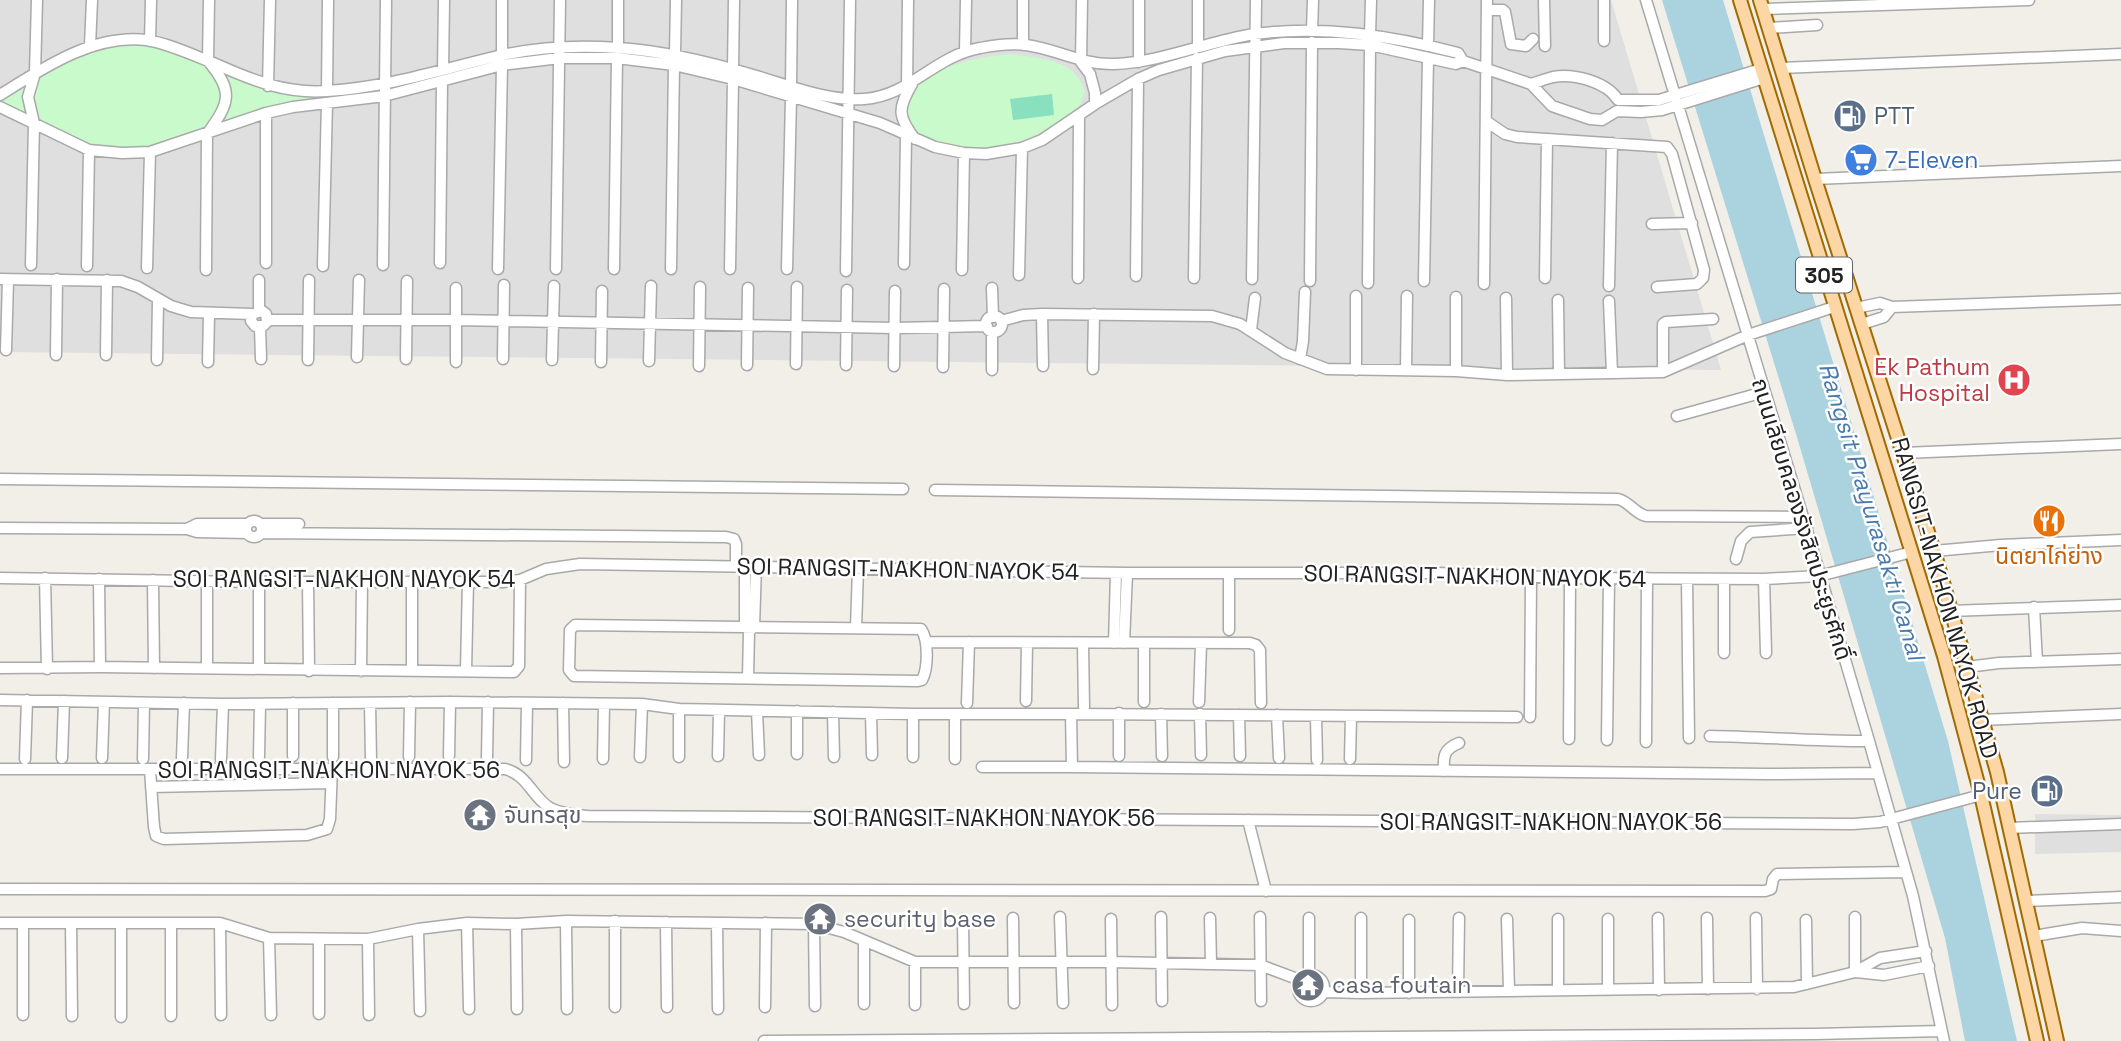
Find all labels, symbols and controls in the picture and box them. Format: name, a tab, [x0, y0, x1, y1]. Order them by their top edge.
fuel station icon: PTT	[1831, 97, 1869, 135]
place label: PTT	[1874, 101, 1915, 131]
supermarket icon: 7-Eleven	[1842, 141, 1880, 179]
place label: 7-Eleven	[1885, 145, 1978, 175]
road number: 305	[1796, 258, 1852, 292]
place label: Ek Pathum Hospital	[1874, 352, 1990, 408]
water label: Rangsit Prayurasakti Canal	[1812, 359, 1933, 666]
hospital icon: Ek Pathum Hospital	[1995, 361, 2033, 399]
street label: ถนนเลียบคลองรังสิตประยูรศักดิ์	[1745, 374, 1859, 664]
street label: RANGSIT-NAKHON NAYOK ROAD	[1885, 434, 2005, 762]
restaurant icon: นิตยาไก่ย่าง	[2030, 502, 2068, 540]
place label: นิตยาไก่ย่าง	[1995, 541, 2103, 571]
street label: SOI RANGSIT-NAKHON NAYOK 54	[736, 551, 1080, 587]
street label: SOI RANGSIT-NAKHON NAYOK 54	[1303, 558, 1647, 594]
street label: SOI RANGSIT-NAKHON NAYOK 54	[173, 564, 515, 594]
street label: SOI RANGSIT-NAKHON NAYOK 56	[158, 755, 500, 785]
fuel station icon: Pure	[2028, 772, 2066, 810]
place label: Pure	[1972, 776, 2022, 806]
temple icon: จันทรสุข	[461, 796, 499, 834]
place label: จันทรสุข	[504, 800, 581, 830]
street label: SOI RANGSIT-NAKHON NAYOK 56	[813, 803, 1155, 833]
street label: SOI RANGSIT-NAKHON NAYOK 56	[1380, 807, 1722, 837]
temple icon: security base	[801, 900, 839, 938]
place label: security base	[844, 904, 996, 934]
temple icon: casa foutain	[1289, 966, 1327, 1004]
place label: casa foutain	[1332, 970, 1471, 1000]

